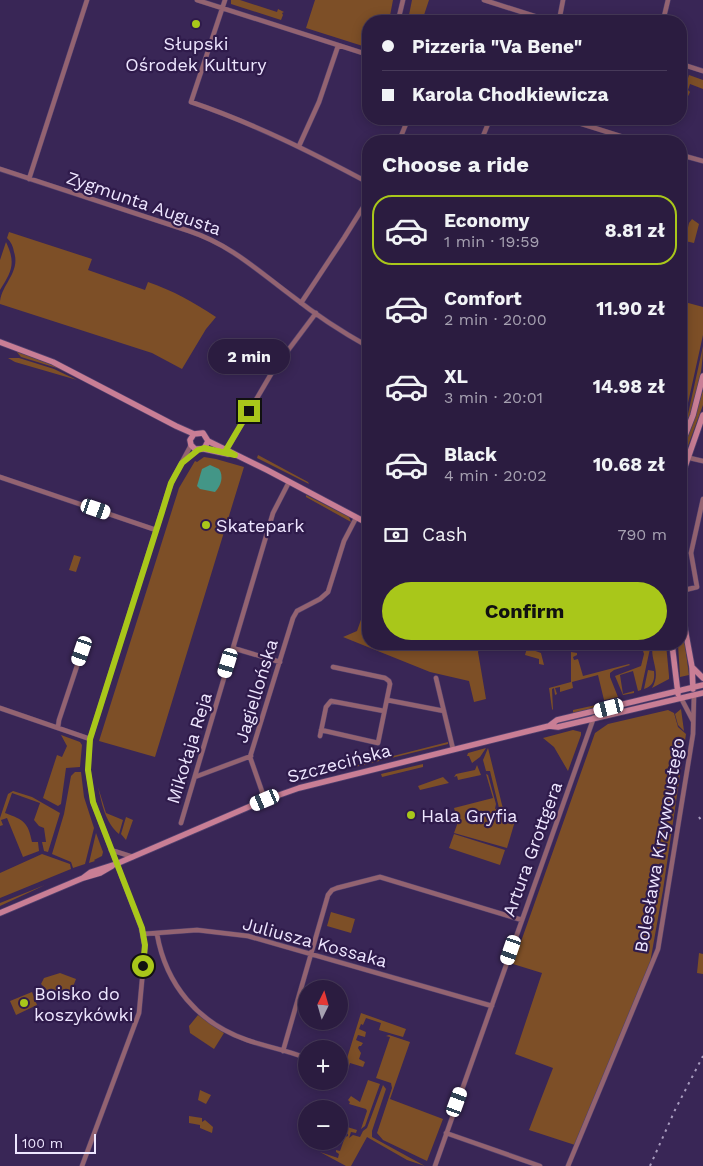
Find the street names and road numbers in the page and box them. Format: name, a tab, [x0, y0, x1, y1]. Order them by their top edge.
street label: Zygmunta Augusta	[64, 167, 224, 239]
street label: Jagiellońska	[230, 637, 282, 745]
street label: Mikołaja Reja	[162, 690, 216, 806]
street label: Bolesława Krzywoustego	[630, 736, 688, 954]
street label: Szczecińska	[285, 739, 393, 787]
street label: Artura Grottgera	[498, 779, 566, 919]
street label: Juliusza Kossaka	[240, 913, 390, 971]

